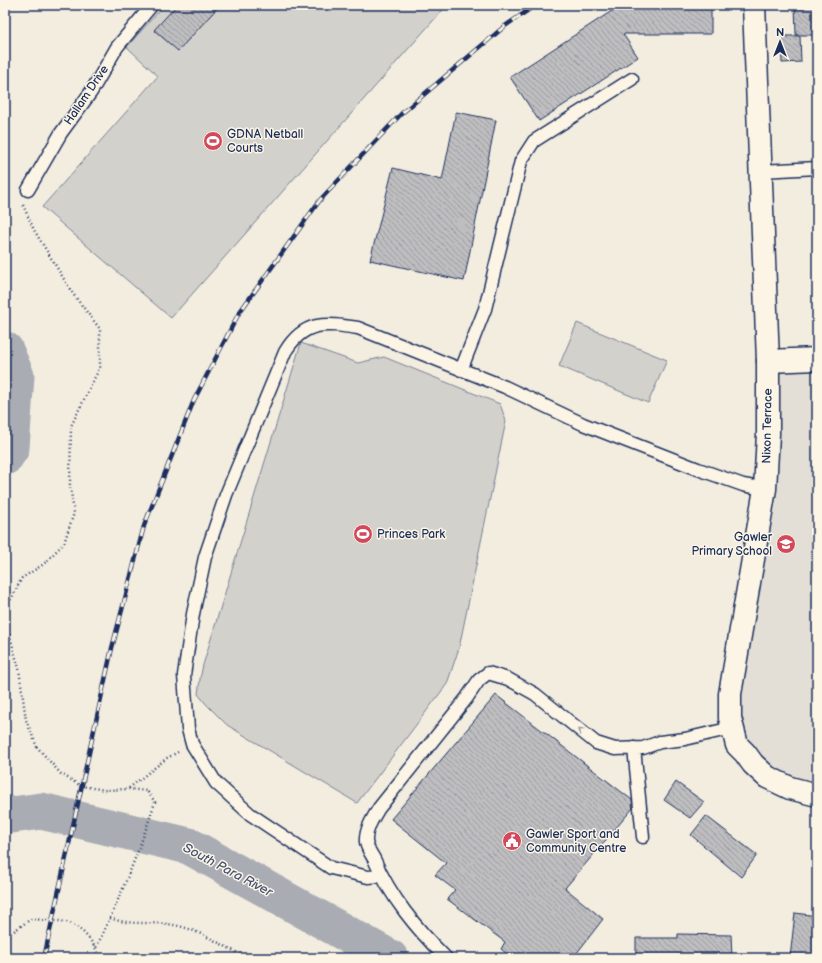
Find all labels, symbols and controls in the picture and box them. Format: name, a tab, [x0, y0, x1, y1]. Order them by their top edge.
north arrow	[760, 22, 800, 62]
text: N	[776, 26, 784, 39]
street label: Hallam Drive	[61, 62, 112, 128]
place label: GDNA Netball Courts	[227, 127, 303, 156]
sports icon: GDNA Netball Courts	[202, 130, 224, 152]
street label: Nixon Terrace	[759, 388, 776, 464]
sports icon: Princes Park	[352, 523, 374, 545]
place label: Princes Park	[377, 527, 445, 542]
place label: Gawler Primary School	[691, 530, 773, 559]
school or university icon: Gawler Primary School	[775, 533, 797, 555]
one-way arrow	[579, 729, 586, 736]
place label: Gawler Sport and Community Centre	[526, 827, 626, 856]
public building icon: Gawler Sport and Community Centre	[501, 830, 523, 852]
water label: South Para River	[180, 840, 276, 901]

